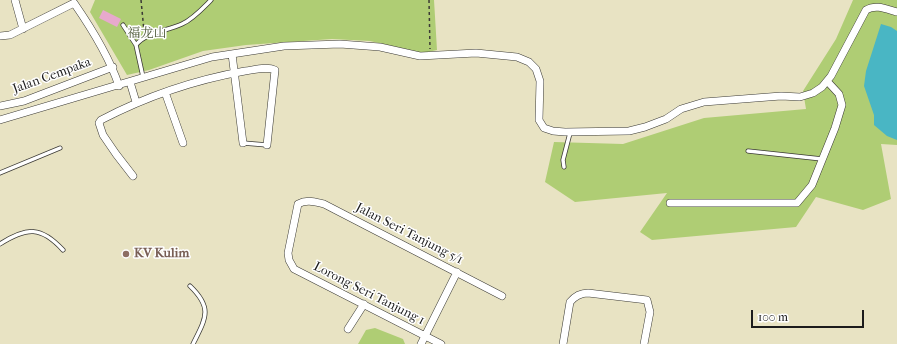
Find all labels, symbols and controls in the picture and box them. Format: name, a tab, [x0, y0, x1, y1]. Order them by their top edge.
park label: 福龙山	[128, 26, 166, 42]
street label: Jalan Cempaka	[11, 55, 93, 97]
street label: Jalan Seri Tanjung 5/1	[353, 200, 465, 268]
place label: KV Kulim	[134, 246, 189, 262]
marker: KV Kulim	[121, 249, 131, 259]
street label: Lorong Seri Tanjung 1	[311, 259, 427, 329]
scale bar	[753, 302, 866, 328]
text: 100 m	[758, 310, 788, 324]

